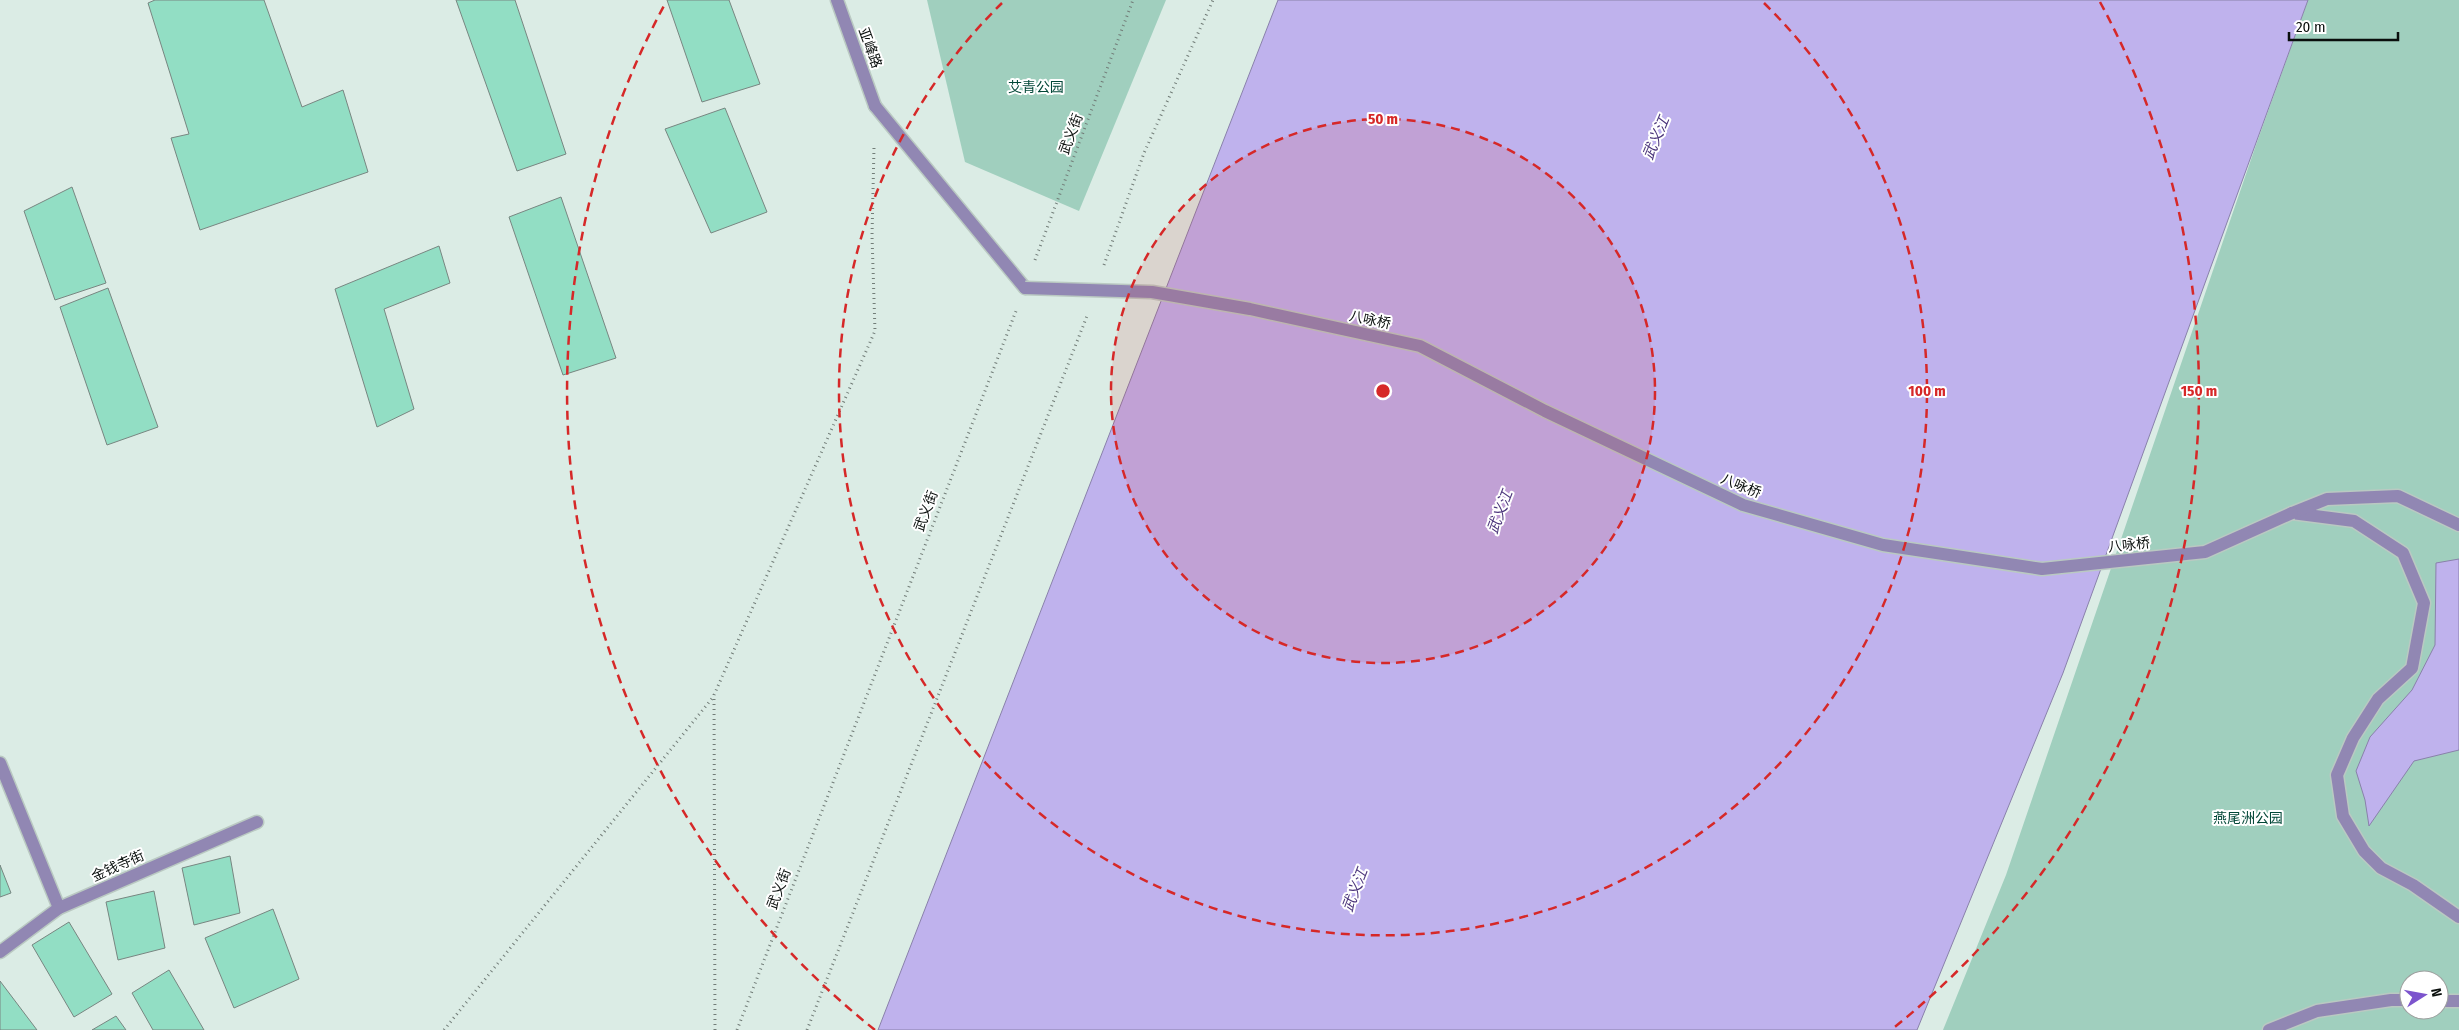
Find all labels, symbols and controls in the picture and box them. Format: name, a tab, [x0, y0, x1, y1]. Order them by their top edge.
scale bar	[2289, 10, 2398, 42]
text: 20 m	[2296, 18, 2326, 36]
street label: 亚峰路	[855, 25, 885, 71]
park label: 艾青公园	[1008, 79, 1064, 96]
text: 50 m	[1368, 110, 1398, 128]
street label: 武义街	[1056, 111, 1086, 157]
water label: 武义江	[1639, 112, 1674, 162]
street label: 八咏桥	[1348, 307, 1392, 333]
centre of rings	[1374, 382, 1392, 400]
text: 100 m	[1908, 382, 1946, 400]
text: 150 m	[2181, 382, 2217, 400]
street label: 八咏桥	[1718, 470, 1764, 502]
water label: 武义江	[1484, 486, 1517, 536]
street label: 武义街	[911, 488, 941, 534]
street label: 八咏桥	[2107, 534, 2151, 556]
park label: 燕尾洲公园	[2213, 810, 2283, 827]
street label: 金钱寺街	[89, 847, 147, 885]
water label: 武义江	[1339, 864, 1372, 914]
street label: 武义街	[764, 866, 794, 912]
north arrow	[2399, 970, 2449, 1020]
text: N	[2427, 987, 2445, 998]

